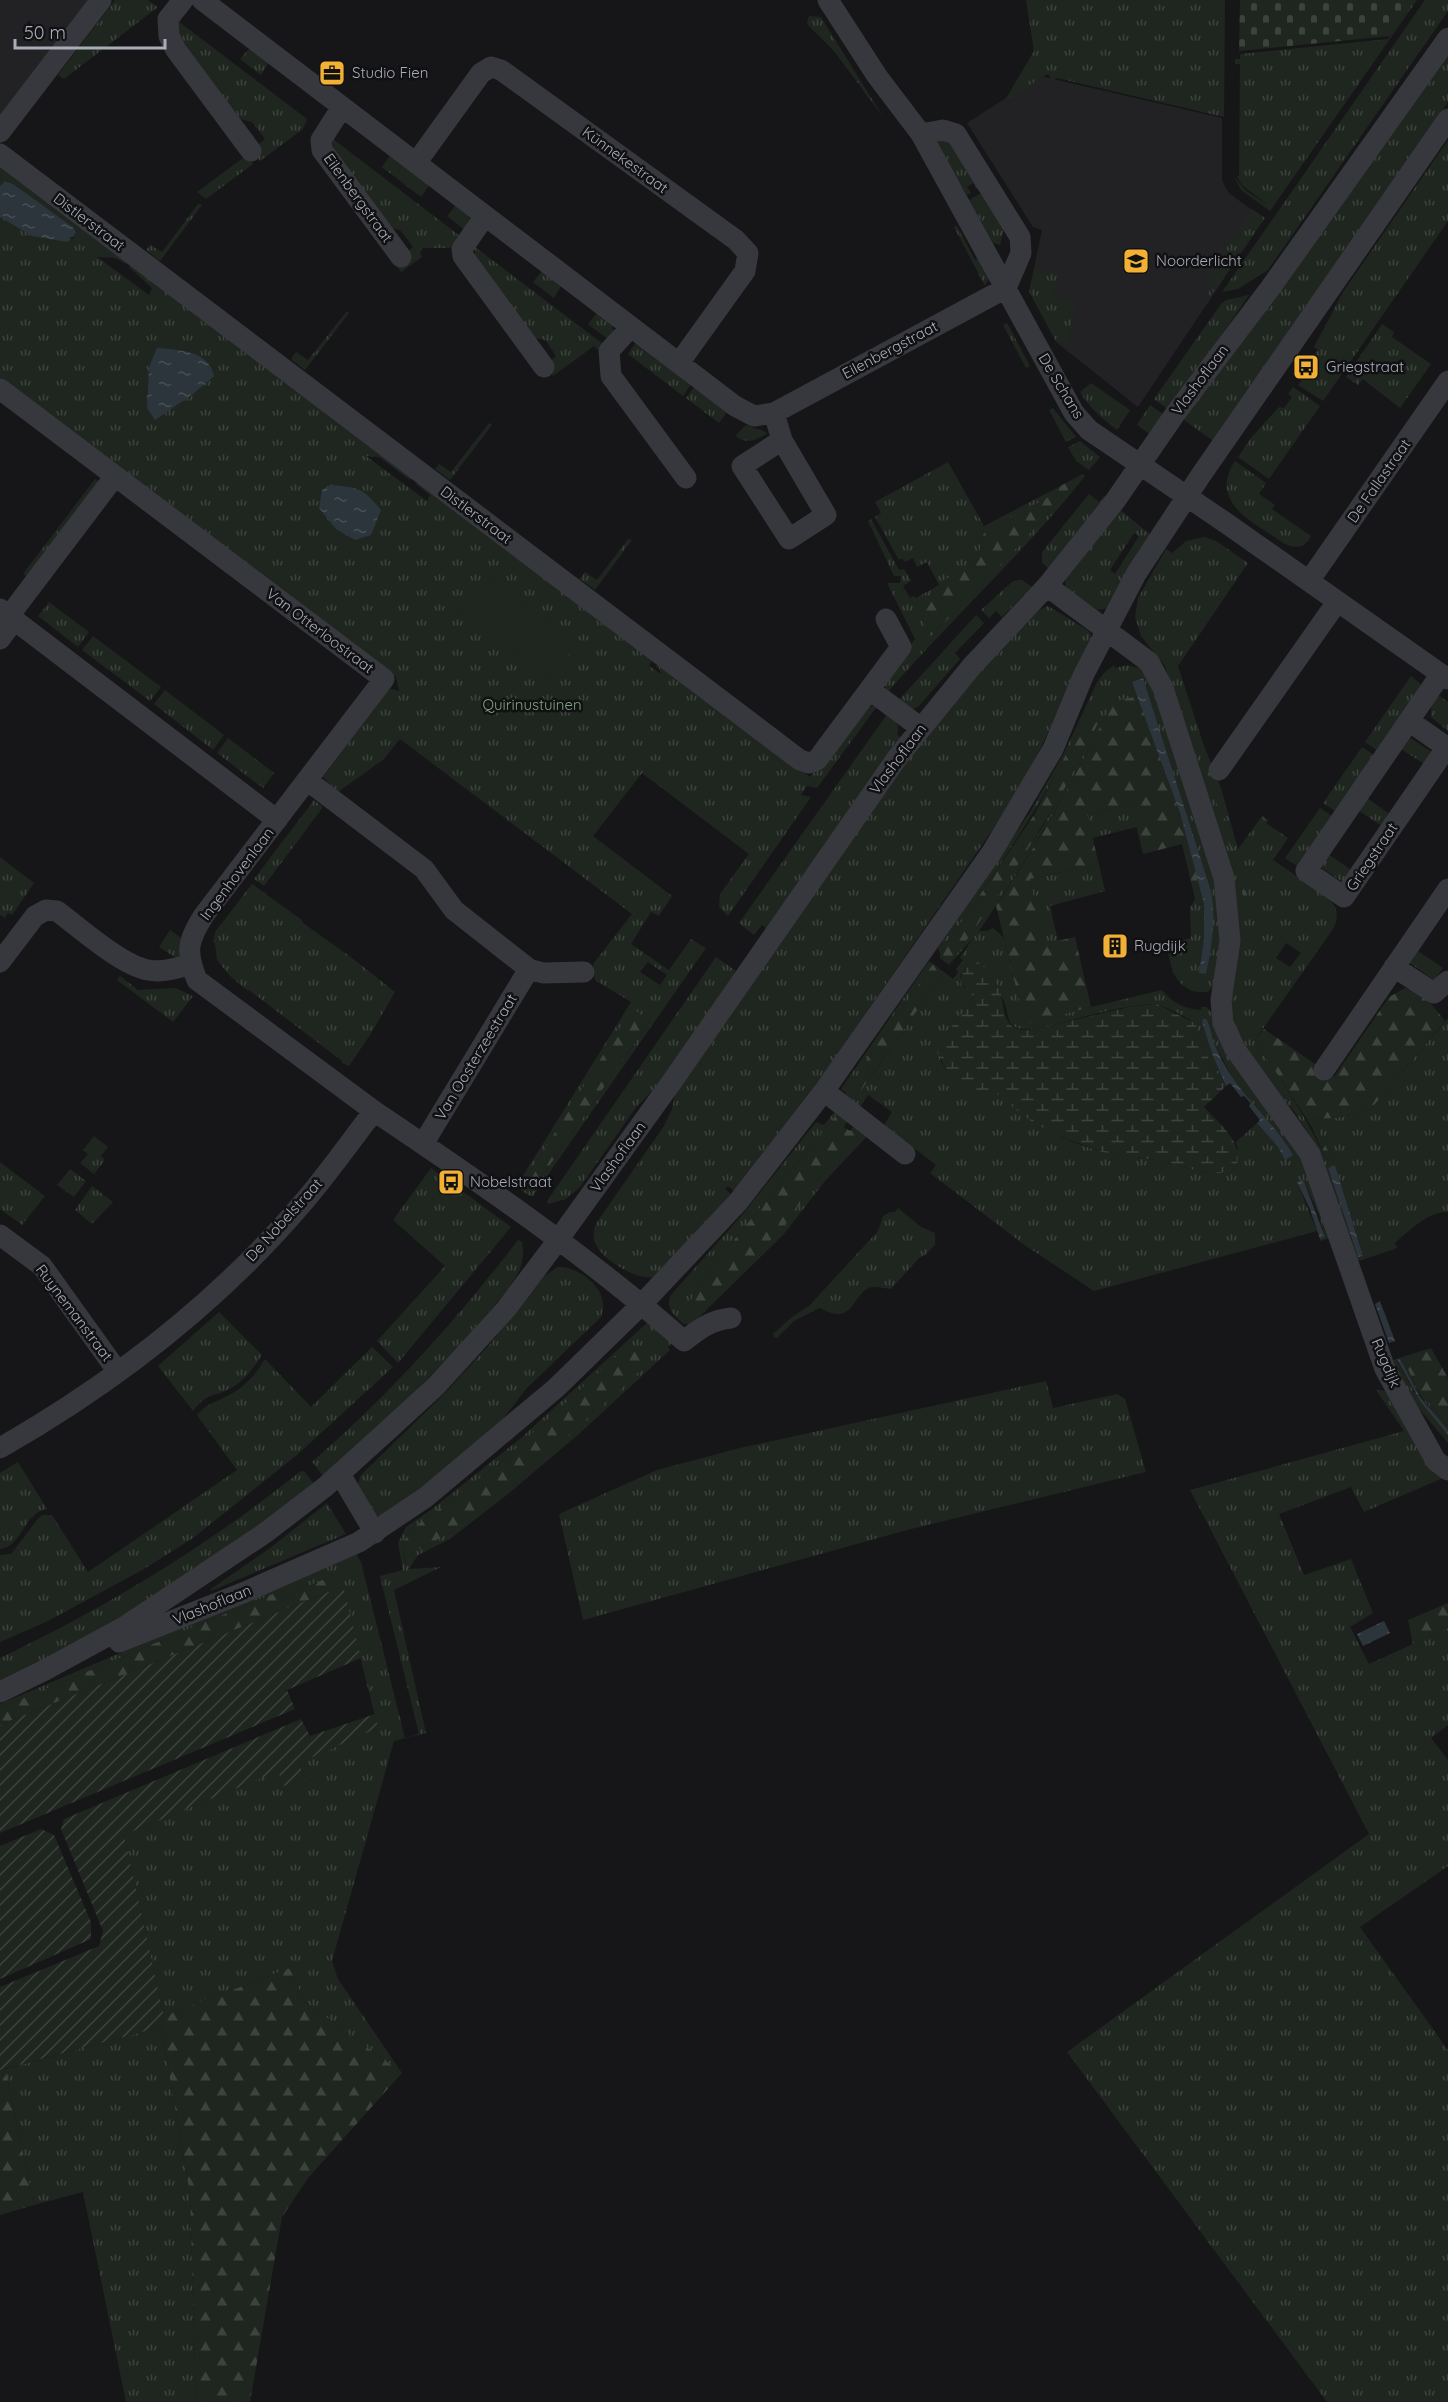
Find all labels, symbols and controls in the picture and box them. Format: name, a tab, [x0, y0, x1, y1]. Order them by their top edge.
scale bar	[15, 12, 165, 50]
text: 50 m	[24, 21, 66, 44]
office icon: Studio Fien	[317, 58, 347, 88]
place label: Studio Fien	[352, 63, 428, 82]
street label: Künnekestraat	[579, 122, 672, 197]
street label: Eilenbergstraat	[320, 149, 397, 246]
street label: Distlerstraat	[50, 188, 129, 255]
school or university icon: Noorderlicht	[1121, 246, 1151, 276]
place label: Noorderlicht	[1156, 251, 1242, 270]
street label: Eilenbergstraat	[839, 316, 941, 383]
street label: Vlashoflaan	[1167, 341, 1232, 419]
street label: De Schans	[1034, 350, 1088, 422]
bus stop icon: Griegstraat	[1291, 352, 1321, 382]
place label: Griegstraat	[1326, 357, 1404, 376]
street label: De Fallastraat	[1343, 435, 1414, 526]
street label: Distlerstraat	[437, 481, 516, 548]
street label: Van Otterloostraat	[263, 584, 378, 677]
park label: Quirinustuinen	[482, 695, 582, 714]
street label: Vlashoflaan	[865, 720, 930, 798]
street label: Griegstraat	[1342, 819, 1401, 894]
street label: Ingenhovenlaan	[195, 823, 278, 924]
building icon: Rugdijk	[1100, 931, 1130, 961]
place label: Rugdijk	[1134, 936, 1186, 955]
street label: Van Oosterzeestraat	[430, 990, 521, 1123]
street label: Vlashoflaan	[586, 1118, 650, 1196]
bus stop icon: Nobelstraat	[436, 1167, 466, 1197]
place label: Nobelstraat	[470, 1172, 552, 1191]
street label: De Nobelstraat	[241, 1174, 326, 1265]
street label: Ruynemanstraat	[32, 1260, 117, 1365]
street label: Rugdijk	[1368, 1335, 1405, 1390]
street label: Vlashoflaan	[170, 1580, 254, 1629]

